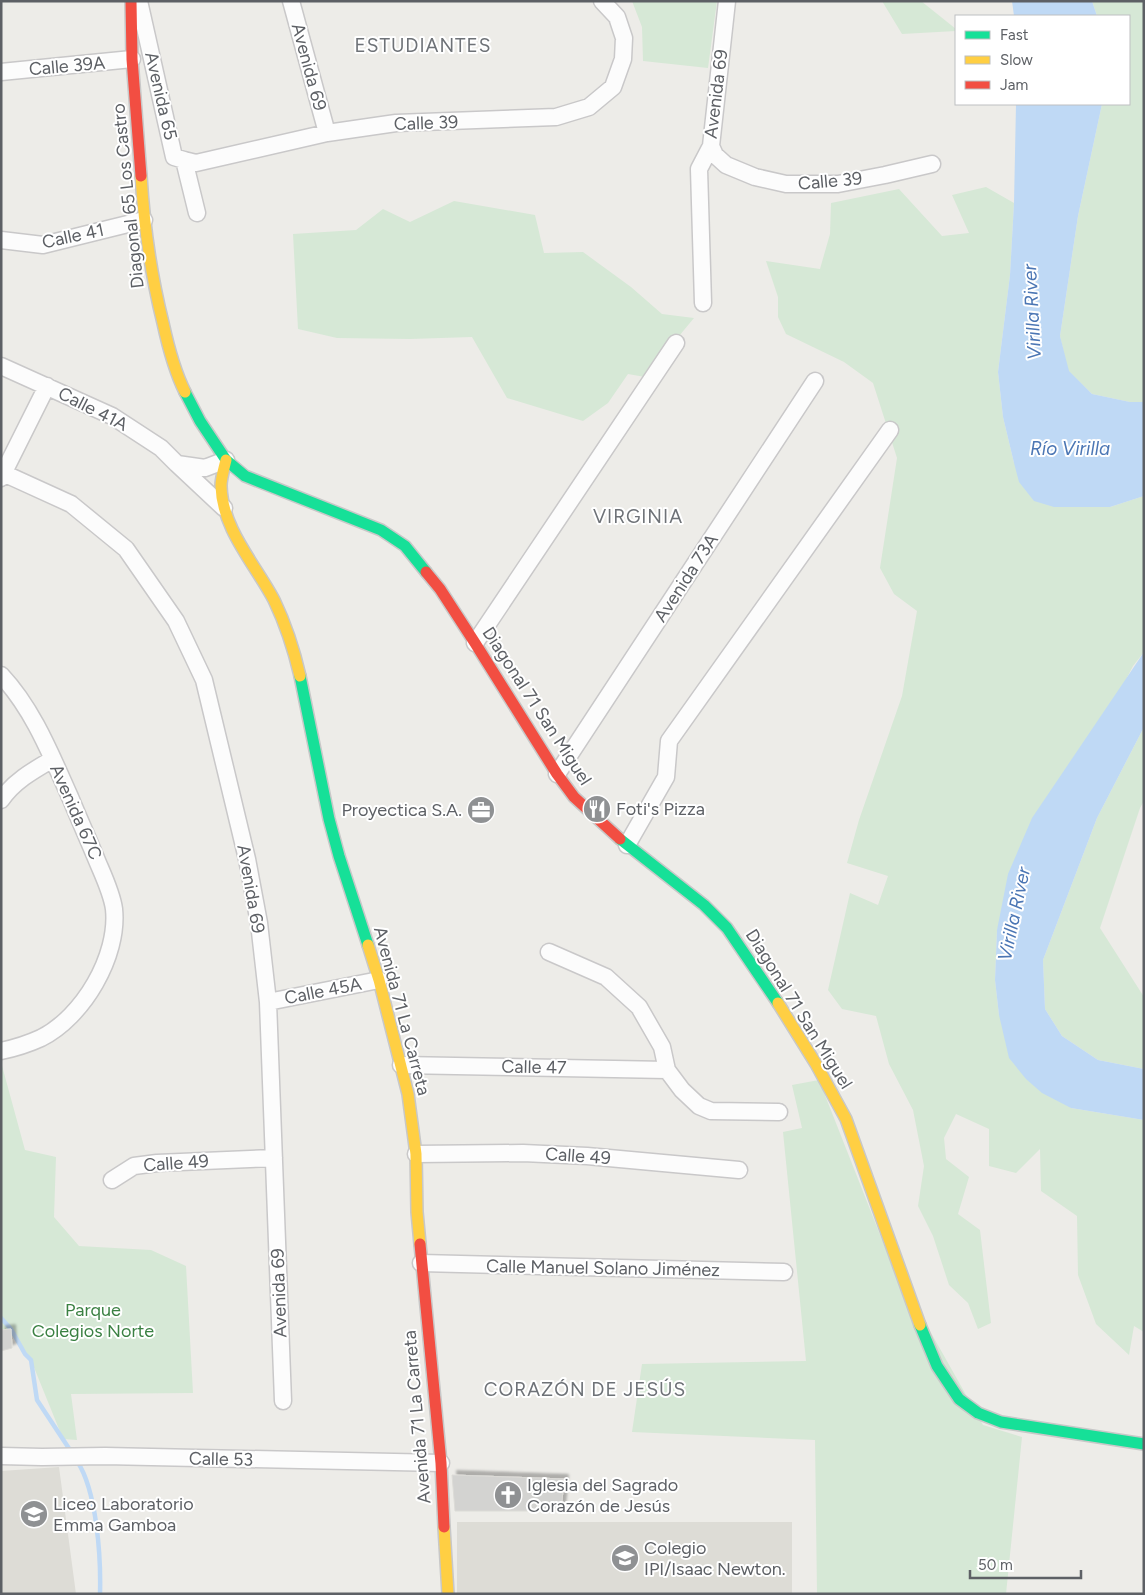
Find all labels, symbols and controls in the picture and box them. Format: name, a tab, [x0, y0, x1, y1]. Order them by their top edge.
legend	[955, 15, 1130, 105]
street label: Avenida 69	[287, 21, 331, 113]
text: Fast	[1000, 26, 1029, 44]
district label: ESTUDIANTES	[354, 34, 492, 57]
street label: Avenida 69	[700, 48, 732, 140]
street label: Avenida 65	[140, 50, 182, 142]
text: Slow	[1000, 51, 1033, 69]
street label: Calle 39A	[28, 52, 106, 80]
text: Jam	[1000, 76, 1028, 94]
street label: Diagonal 65 Los Castro	[107, 102, 149, 290]
street label: Calle 39	[393, 111, 459, 135]
street label: Calle 39	[797, 167, 863, 195]
street label: Calle 41	[40, 219, 106, 253]
water label: Virilla River	[1018, 263, 1046, 360]
street label: Calle 41A	[55, 382, 131, 436]
water label: Río Virilla	[1030, 437, 1110, 460]
district label: VIRGINIA	[593, 505, 683, 528]
street label: Avenida 73A	[649, 530, 723, 626]
street label: Diagonal 71 San Miguel	[478, 623, 596, 789]
street label: Avenida 67C	[45, 761, 107, 863]
restaurant icon: Foti's Pizza	[582, 794, 612, 824]
office icon: Proyectica S.A.	[466, 795, 496, 825]
place label: Foti's Pizza	[616, 798, 705, 820]
place label: Proyectica S.A.	[341, 799, 462, 821]
street label: Avenida 69	[232, 843, 270, 935]
water label: Virilla River	[993, 864, 1035, 963]
street label: Avenida 71 La Carreta	[369, 924, 435, 1098]
street label: Diagonal 71 San Miguel	[741, 925, 857, 1093]
street label: Calle 45A	[283, 973, 363, 1009]
street label: Calle 47	[501, 1055, 567, 1079]
street label: Calle 49	[544, 1143, 612, 1169]
street label: Calle 49	[142, 1150, 210, 1176]
street label: Avenida 69	[266, 1248, 292, 1338]
street label: Calle Manuel Solano Jiménez	[486, 1255, 720, 1281]
park label: Parque Colegios Norte	[32, 1299, 154, 1342]
street label: Avenida 71 La Carreta	[398, 1329, 436, 1505]
district label: CORAZÓN DE JESÚS	[484, 1378, 686, 1401]
street label: Calle 53	[189, 1447, 253, 1471]
place label: Iglesia del Sagrado Corazón de Jesús	[527, 1474, 678, 1517]
church icon: Iglesia del Sagrado Corazón de Jesús	[493, 1480, 523, 1510]
place label: Liceo Laboratorio Emma Gamboa	[53, 1493, 194, 1536]
school or university icon: Liceo Laboratorio Emma Gamboa	[19, 1499, 49, 1529]
place label: Colegio IPI/Isaac Newton.	[644, 1537, 786, 1580]
school or university icon: Colegio IPI/Isaac Newton.	[610, 1543, 640, 1573]
scale bar	[970, 1548, 1081, 1580]
text: 50 m	[978, 1556, 1013, 1574]

